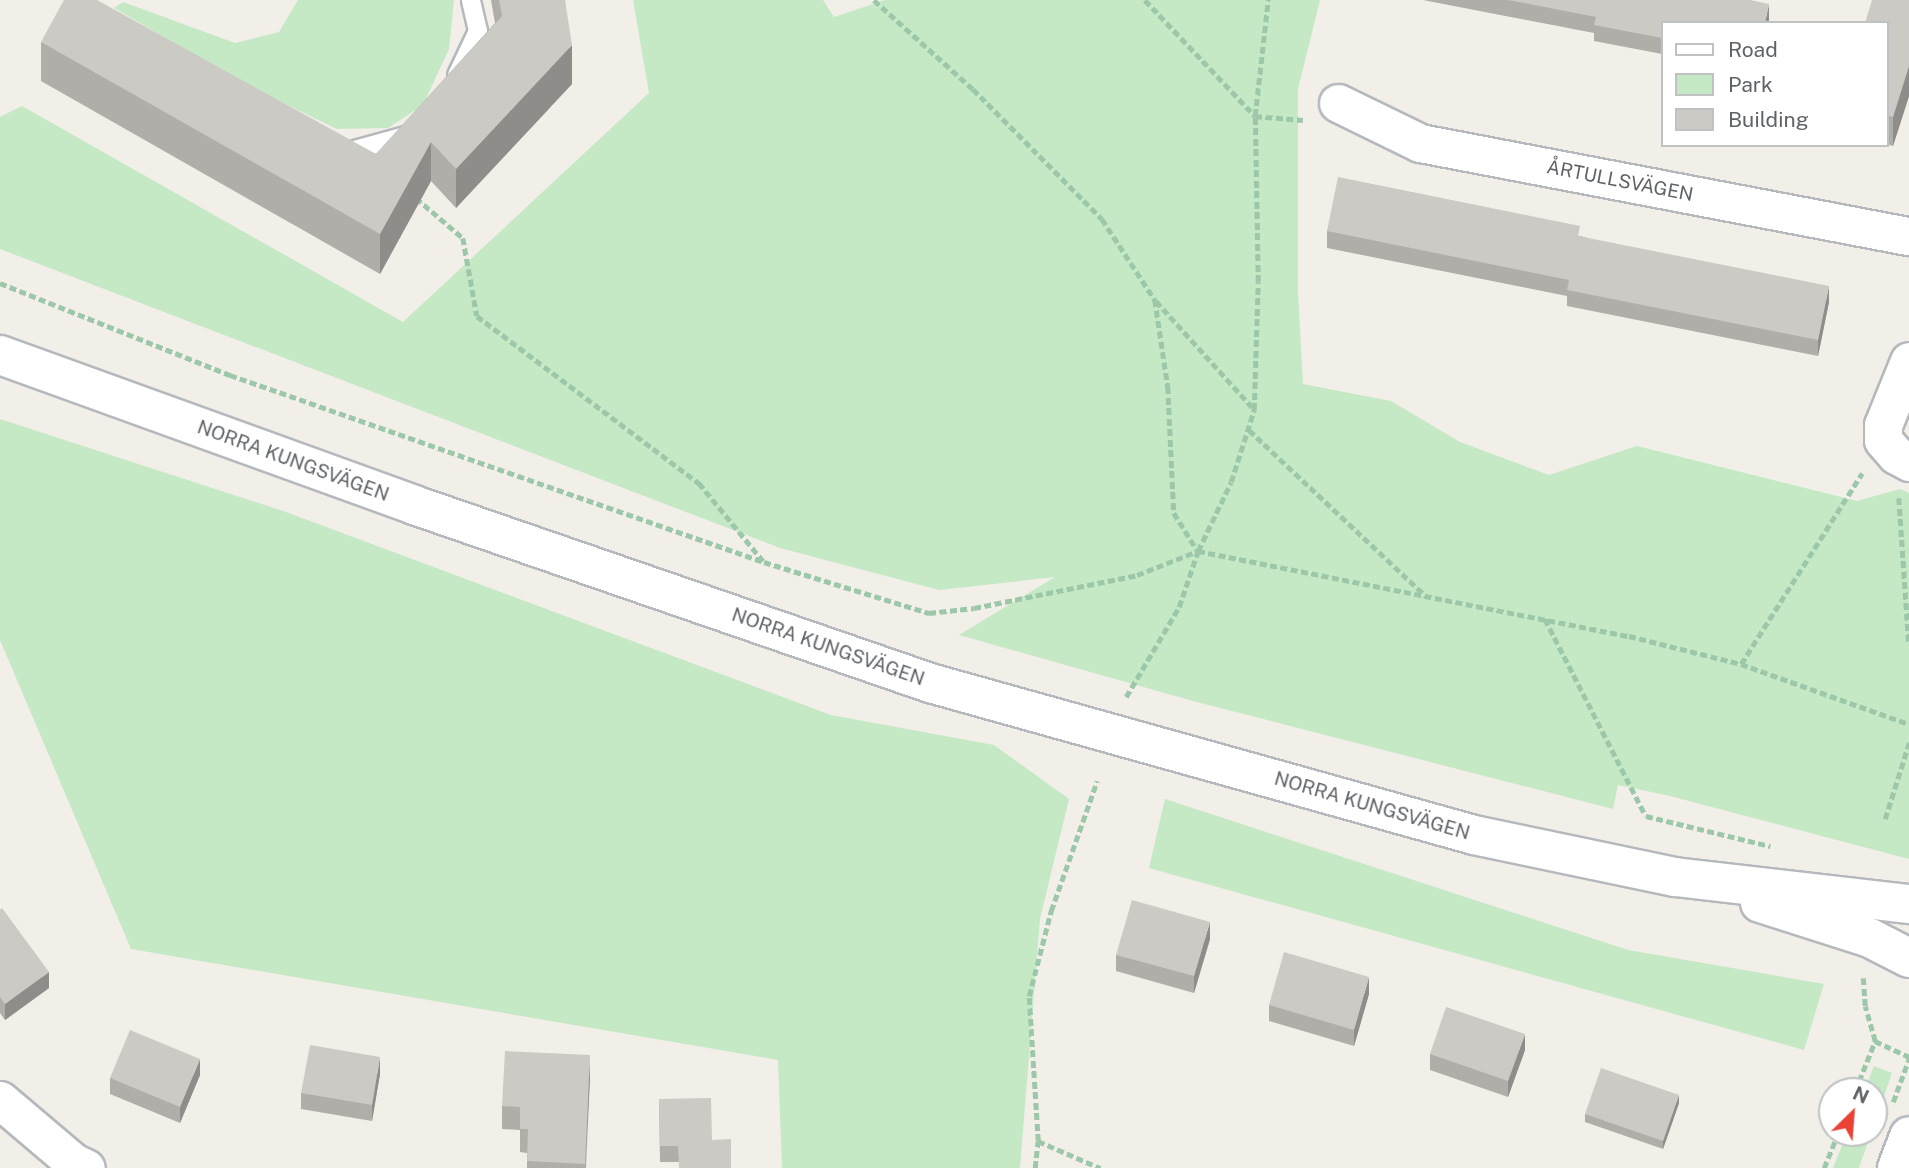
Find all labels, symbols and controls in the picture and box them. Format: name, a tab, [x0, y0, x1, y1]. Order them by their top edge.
legend	[1660, 21, 1888, 147]
text: Road	[1728, 37, 1778, 62]
text: Park	[1728, 72, 1773, 97]
text: Building	[1728, 107, 1809, 132]
street label: ÅRTULLSVÄGEN	[1545, 156, 1695, 206]
street label: NORRA KUNGSVÄGEN	[194, 416, 392, 506]
street label: NORRA KUNGSVÄGEN	[729, 603, 927, 691]
street label: NORRA KUNGSVÄGEN	[1272, 767, 1472, 845]
north arrow	[1818, 1077, 1888, 1147]
text: N	[1850, 1082, 1872, 1108]

